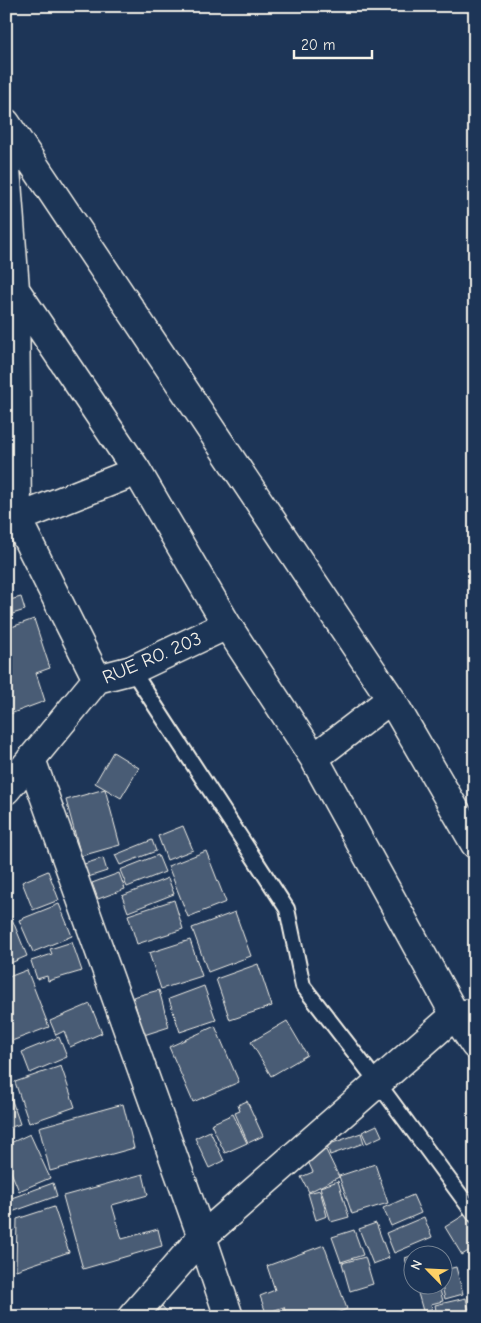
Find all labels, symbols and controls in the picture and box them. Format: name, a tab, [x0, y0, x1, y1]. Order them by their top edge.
scale bar	[294, 28, 371, 60]
text: 20 m	[301, 36, 335, 54]
street label: RUE RO. 203	[99, 627, 205, 689]
north arrow	[404, 1246, 454, 1296]
text: N	[407, 1257, 426, 1273]

